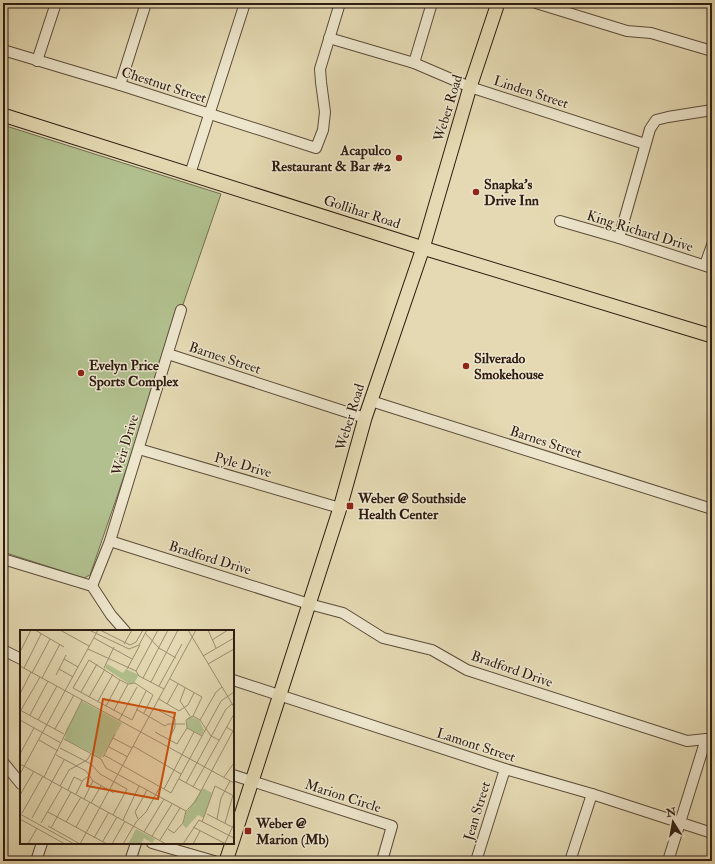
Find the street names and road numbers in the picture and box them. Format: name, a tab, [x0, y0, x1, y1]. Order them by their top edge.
street label: Chestnut Street	[119, 63, 209, 107]
street label: Weber Road	[429, 72, 466, 144]
street label: Linden Street	[491, 72, 571, 112]
street label: Gollihar Road	[321, 192, 403, 232]
street label: King Richard Drive	[585, 207, 695, 255]
street label: Barnes Street	[187, 338, 264, 378]
street label: Weber Road	[331, 381, 368, 453]
street label: Weir Drive	[107, 412, 142, 478]
street label: Barnes Street	[508, 422, 585, 462]
street label: Pyle Drive	[212, 449, 274, 482]
street label: Bradford Drive	[167, 537, 253, 579]
street label: Bradford Drive	[469, 647, 555, 691]
street label: Lamont Street	[434, 724, 518, 766]
street label: Marion Circle	[303, 776, 383, 816]
street label: Jean Street	[460, 779, 494, 844]

